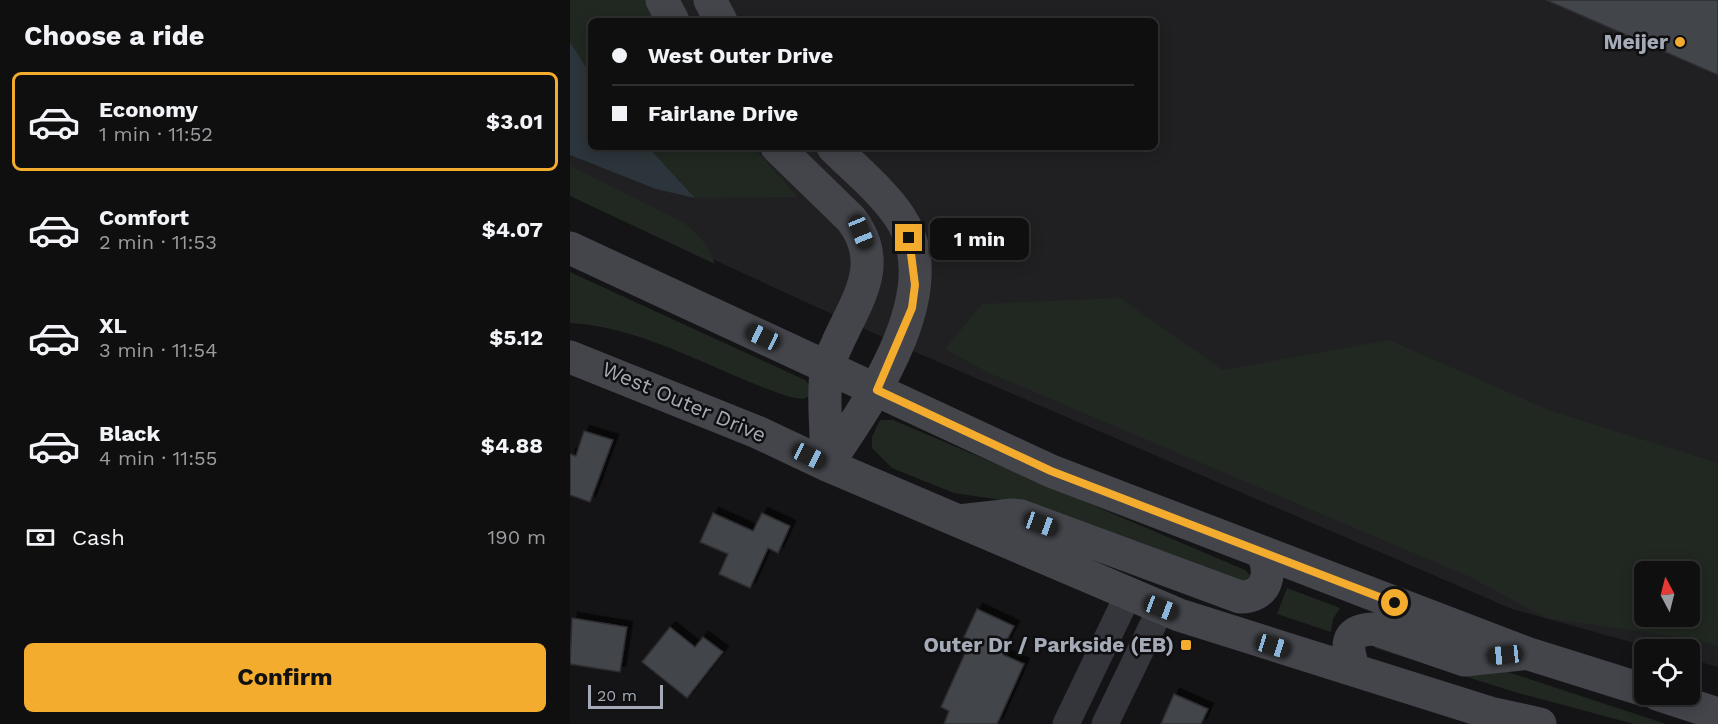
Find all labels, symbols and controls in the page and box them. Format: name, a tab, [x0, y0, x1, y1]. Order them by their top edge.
text: Choose a ride	[24, 20, 204, 52]
place label: Meijer	[1603, 29, 1668, 54]
marker: Meijer	[1673, 35, 1687, 49]
text: West Outer Drive	[648, 43, 833, 68]
icon: car	[27, 95, 81, 149]
text: Economy	[99, 97, 198, 122]
text: Fairlane Drive	[648, 101, 798, 126]
text: $3.01	[486, 109, 543, 134]
text: 1 min · 11:52	[99, 122, 213, 146]
icon: car	[27, 203, 81, 257]
text: Comfort	[99, 205, 189, 230]
car	[846, 212, 876, 252]
text: $4.07	[482, 217, 543, 242]
callout: 1 min	[930, 217, 1029, 259]
route end	[895, 224, 922, 251]
text: 1 min	[954, 227, 1005, 251]
text: 2 min · 11:53	[99, 230, 217, 254]
icon: car	[27, 311, 81, 365]
text: XL	[99, 313, 127, 338]
car	[743, 321, 783, 353]
text: $5.12	[489, 325, 543, 350]
text: 3 min · 11:54	[99, 338, 217, 362]
street label: West Outer Drive	[598, 356, 770, 447]
icon: car	[27, 419, 81, 473]
text: Black	[99, 421, 160, 446]
text: $4.88	[481, 433, 543, 458]
car	[789, 440, 829, 472]
text: 4 min · 11:55	[99, 446, 217, 470]
car	[1021, 509, 1061, 539]
icon: cash	[24, 521, 57, 554]
text: Cash	[72, 525, 125, 550]
text: 190 m	[488, 525, 546, 549]
north arrow	[1634, 561, 1700, 627]
map controls	[1634, 561, 1700, 705]
route start	[1381, 589, 1408, 616]
car	[1141, 593, 1181, 623]
place label: Outer Dr / Parkside (EB)	[923, 632, 1174, 657]
car	[1253, 632, 1293, 660]
marker: Outer Dr / Parkside (EB)	[1179, 638, 1193, 652]
button: locate	[1634, 639, 1700, 705]
button: Confirm	[24, 643, 546, 712]
car	[1486, 644, 1524, 666]
scale bar	[588, 682, 663, 710]
text: 20 m	[597, 686, 637, 705]

